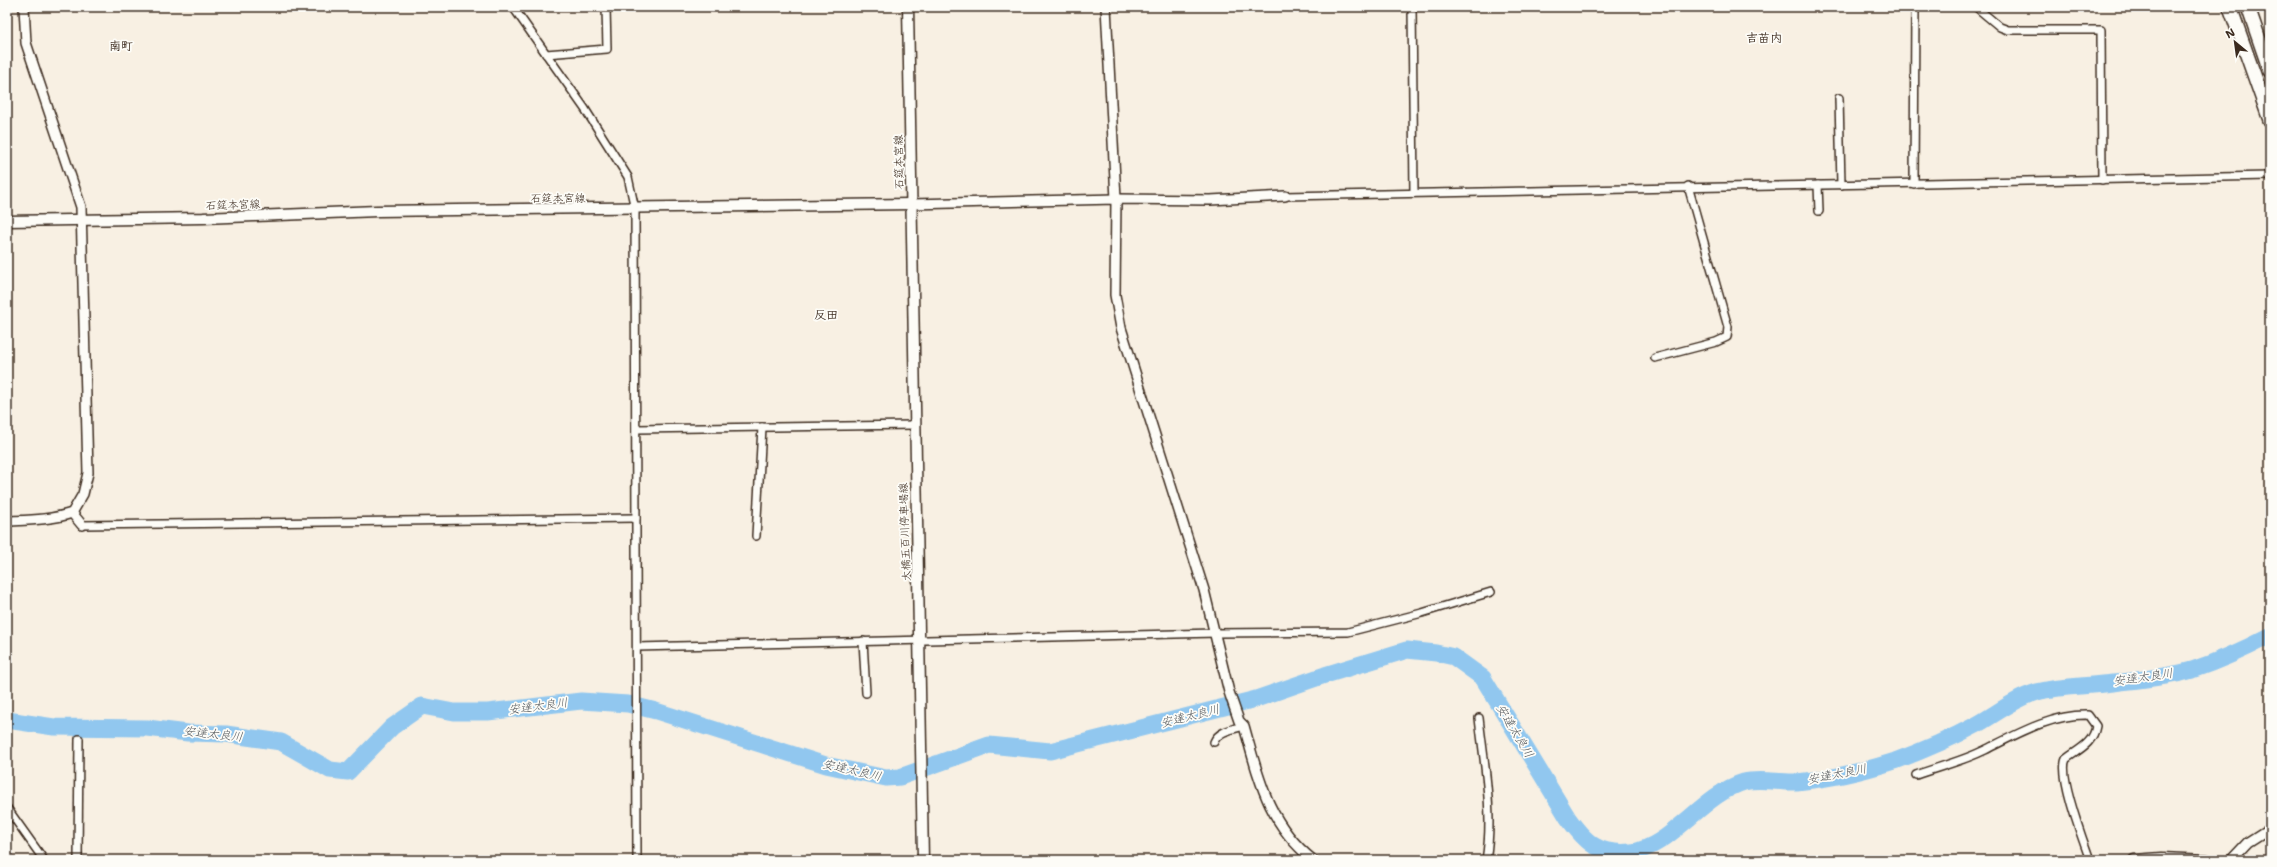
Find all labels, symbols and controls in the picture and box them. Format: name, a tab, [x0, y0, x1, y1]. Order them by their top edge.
north arrow	[2215, 22, 2255, 62]
text: N	[2223, 25, 2238, 42]
district label: 吉苗内	[1746, 30, 1782, 46]
district label: 南町	[109, 38, 133, 54]
street label: 石筵本宮線	[891, 134, 907, 190]
street label: 石筵本宮線	[531, 191, 586, 206]
street label: 石筵本宮線	[205, 197, 261, 213]
district label: 反田	[814, 307, 838, 323]
street label: 大橋五百川停車場線	[896, 482, 914, 582]
water label: 安達太良川	[2112, 665, 2174, 689]
water label: 安達太良川	[507, 694, 569, 718]
water label: 安達太良川	[1159, 701, 1221, 731]
water label: 安達太良川	[1493, 701, 1537, 761]
water label: 安達太良川	[182, 723, 244, 745]
water label: 安達太良川	[821, 755, 883, 785]
water label: 安達太良川	[1806, 760, 1868, 788]

